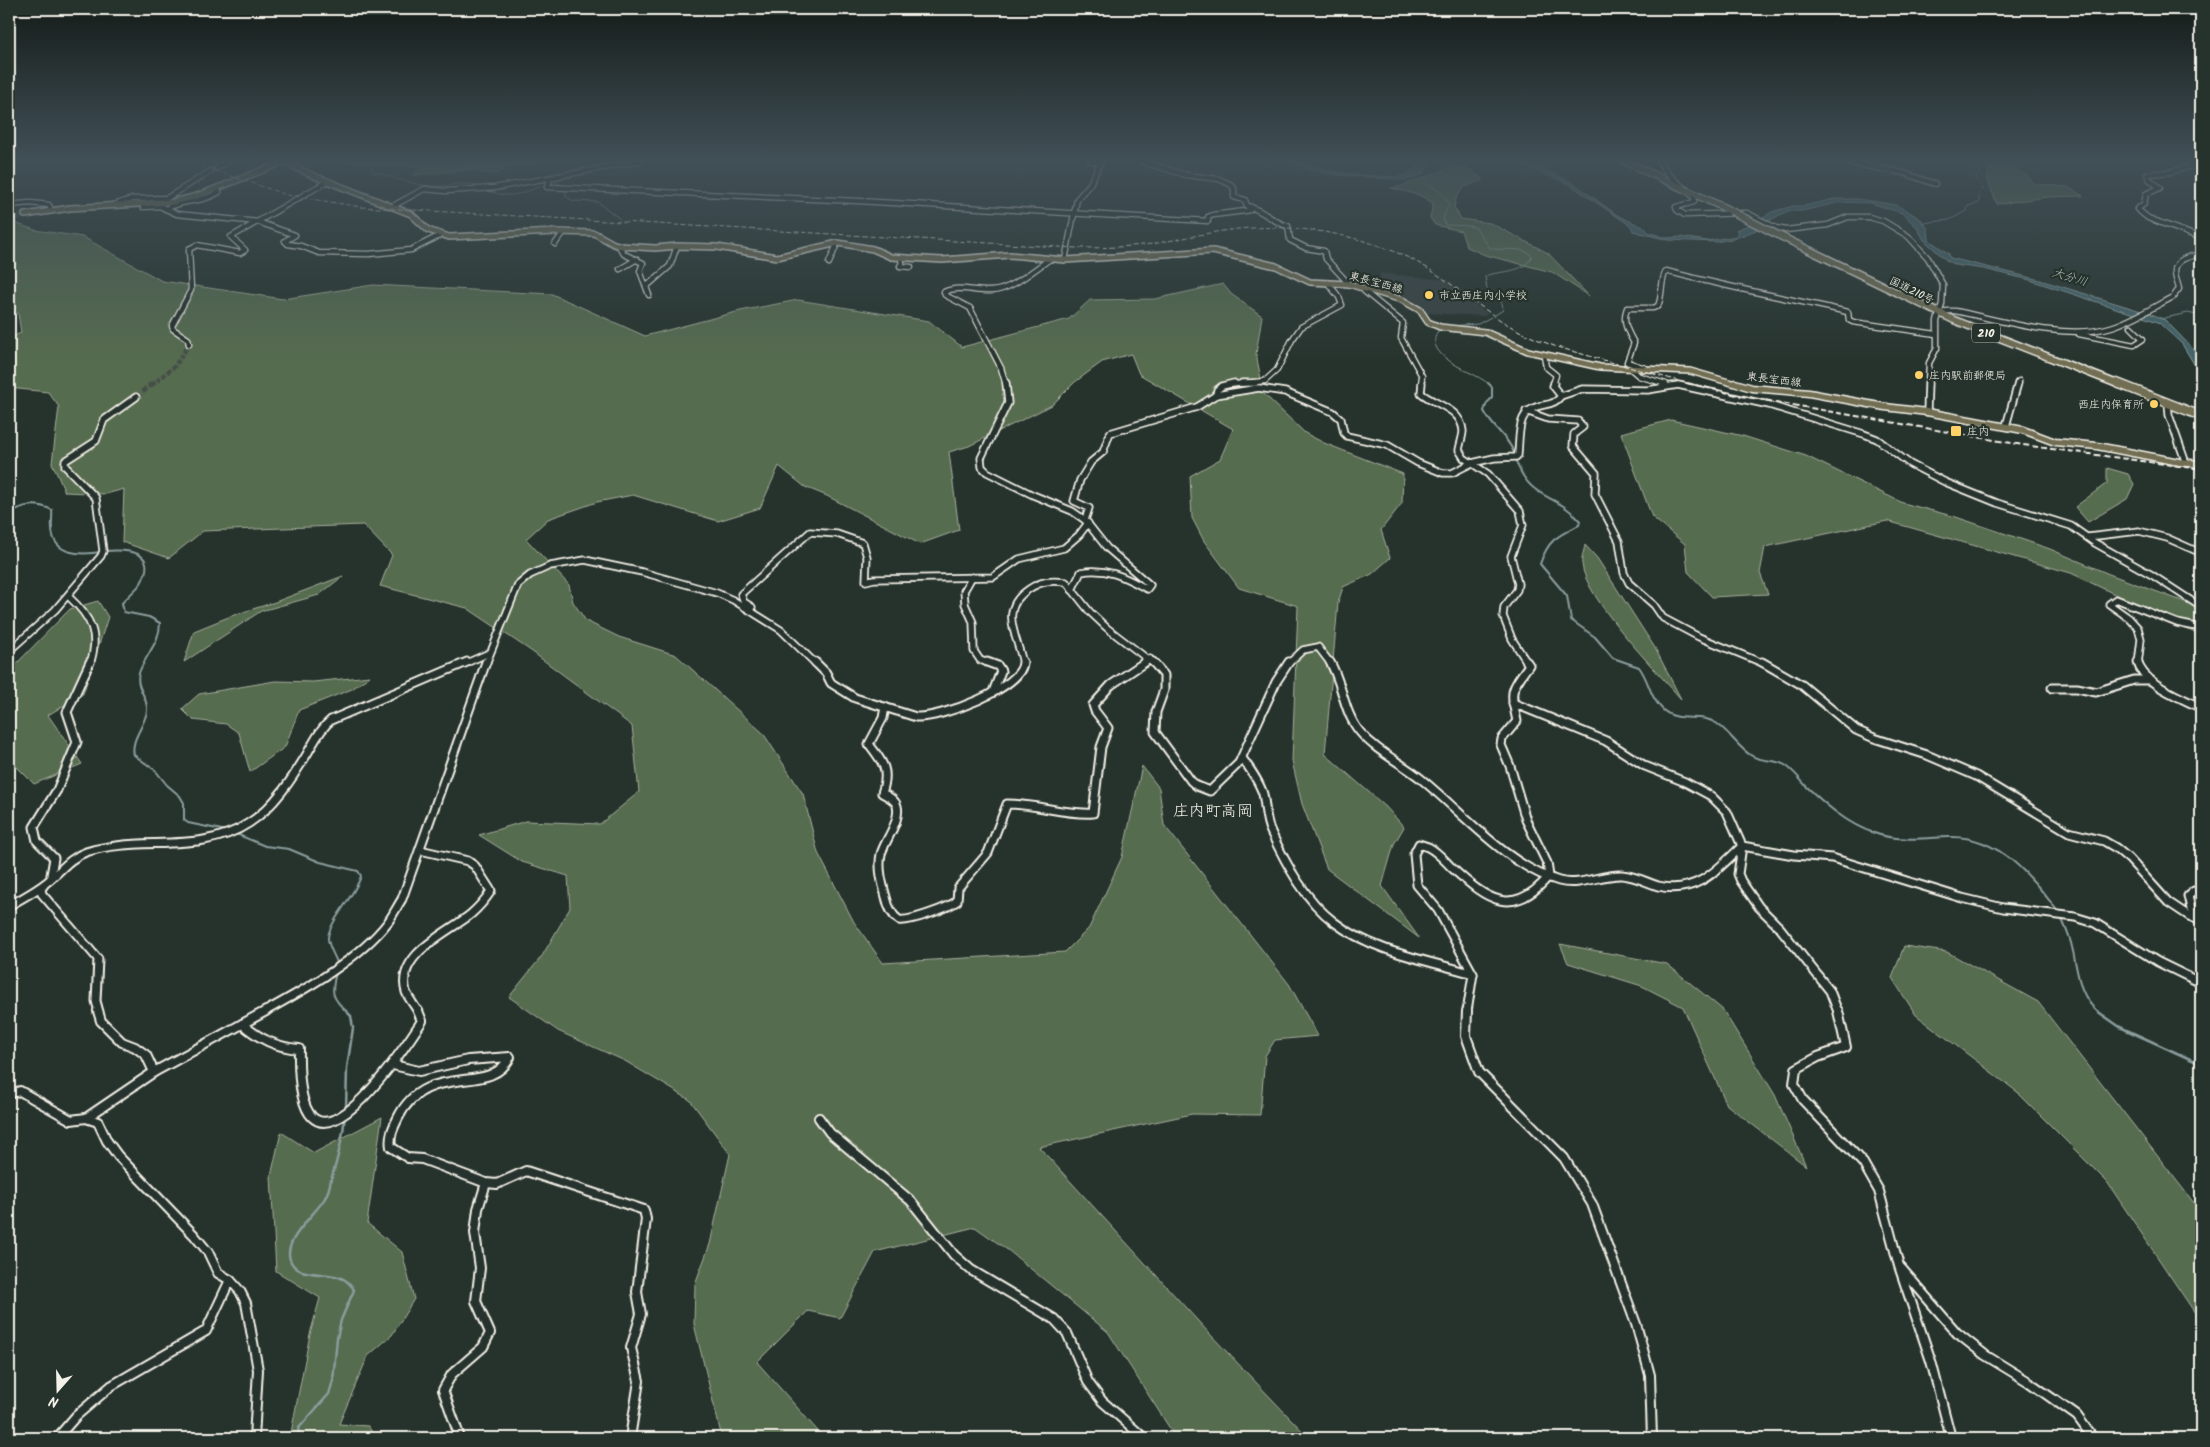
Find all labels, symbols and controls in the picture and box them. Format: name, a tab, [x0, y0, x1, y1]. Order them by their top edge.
water label: 大分川	[2050, 263, 2090, 292]
street label: 東長宝西線	[1347, 267, 1405, 299]
street label: 国道210号	[1886, 272, 1937, 310]
place label: 市立西庄内小学校	[1439, 287, 1527, 305]
marker: 市立西庄内小学校	[1423, 289, 1435, 301]
road number: 210	[1972, 323, 2000, 342]
place label: 庄内駅前郵便局	[1929, 367, 2006, 385]
street label: 東長宝西線	[1745, 368, 1802, 392]
marker: 庄内駅前郵便局	[1913, 369, 1925, 381]
place label: 西庄内保育所	[2078, 396, 2144, 414]
marker: 西庄内保育所	[2148, 398, 2160, 410]
place label: 庄内	[1967, 423, 1989, 441]
marker: 庄内	[1949, 424, 1963, 438]
district label: 庄内町高岡	[1173, 799, 1253, 824]
north arrow	[32, 1364, 82, 1414]
text: N	[46, 1389, 62, 1413]

